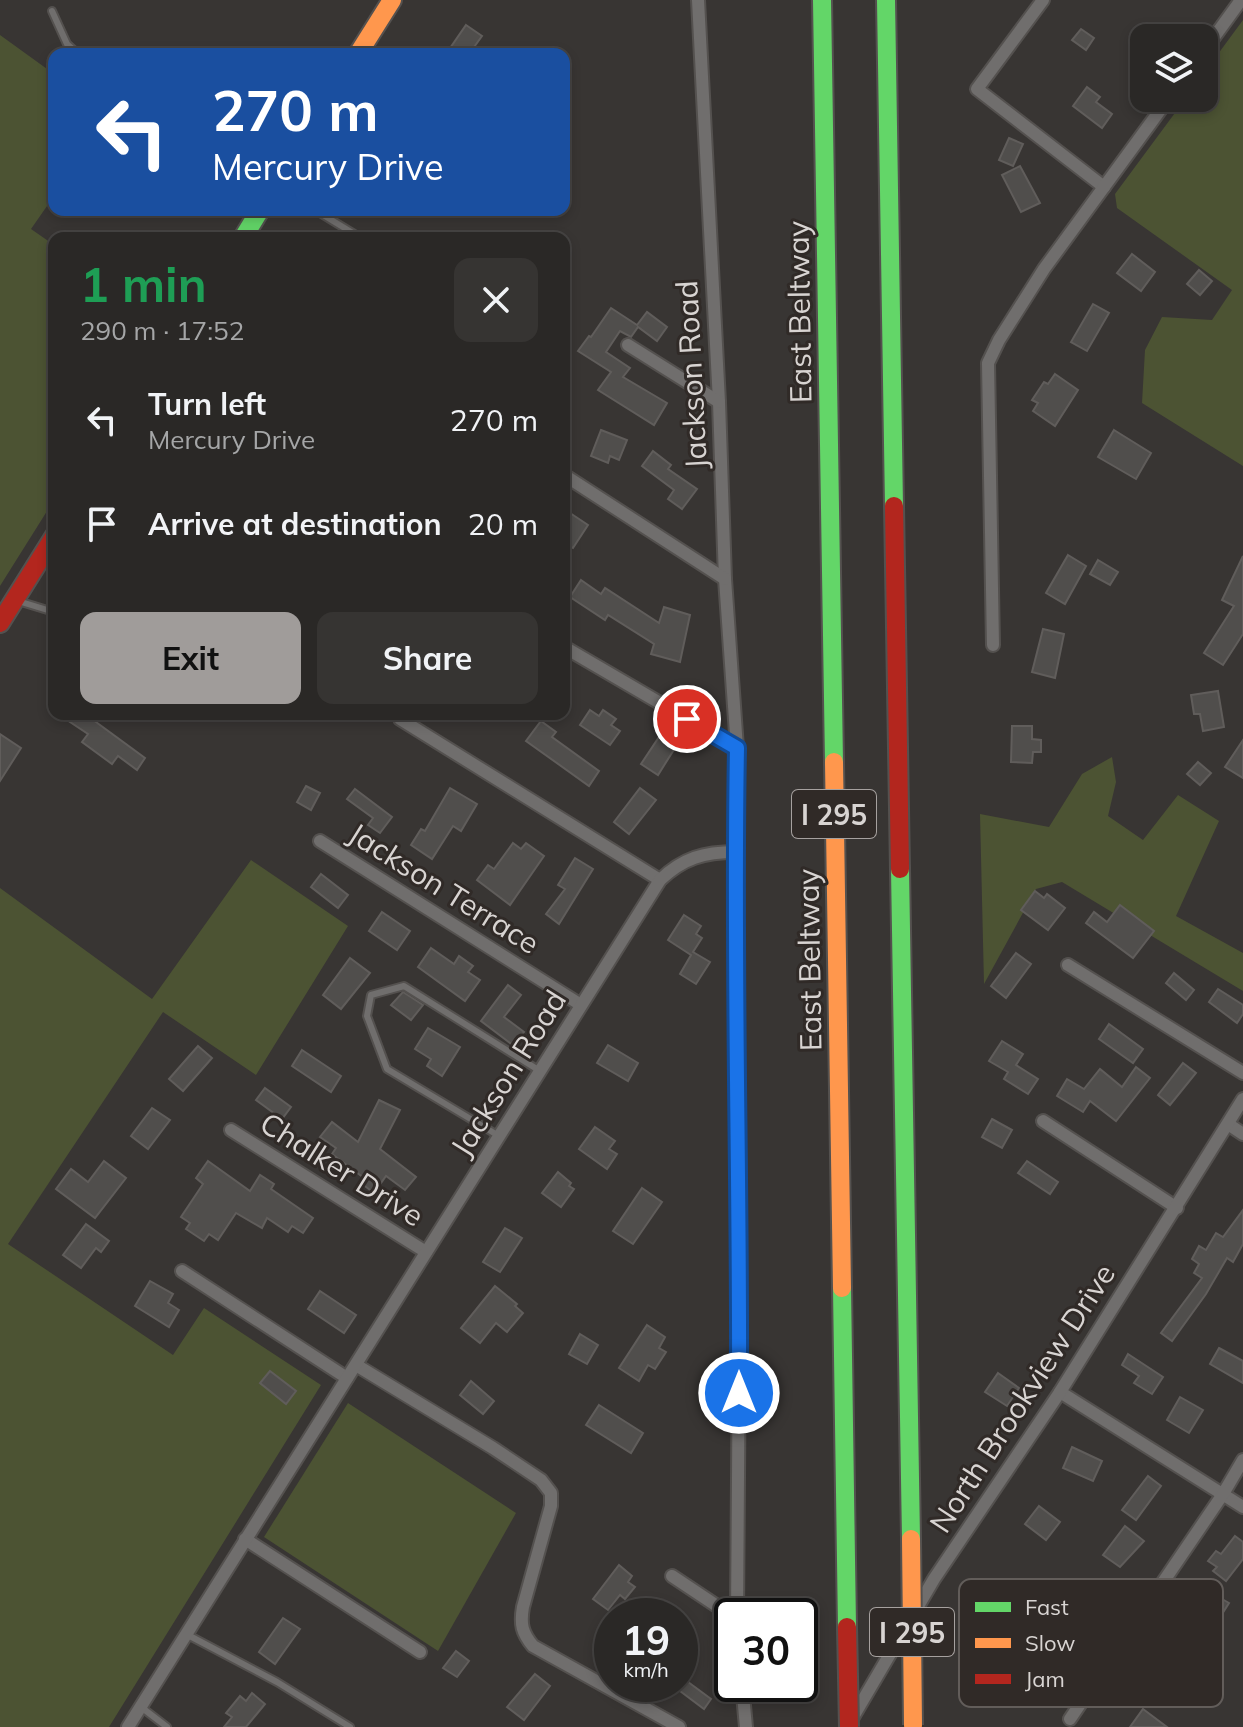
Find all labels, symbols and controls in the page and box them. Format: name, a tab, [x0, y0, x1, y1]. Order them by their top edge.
map controls	[1130, 24, 1218, 112]
button: layers	[1130, 24, 1218, 112]
text: 270 m	[212, 75, 379, 145]
icon: left	[80, 80, 184, 184]
text: Mercury Drive	[212, 144, 444, 189]
street label: East Beltway	[778, 220, 820, 404]
text: 1 min	[80, 254, 207, 314]
button: close	[454, 258, 538, 342]
street label: Jackson Road	[667, 280, 715, 470]
text: 290 m · 17:52	[80, 314, 244, 347]
text: Turn left	[148, 385, 266, 423]
icon: left	[80, 398, 124, 442]
text: 270 m	[450, 401, 538, 439]
text: Mercury Drive	[148, 423, 315, 456]
icon: arrive	[80, 502, 124, 546]
text: Arrive at destination	[148, 505, 442, 543]
text: 20 m	[468, 505, 538, 543]
button: Exit	[80, 612, 301, 704]
button: Share	[317, 612, 538, 704]
pin	[653, 685, 721, 753]
icon: arrive	[665, 697, 709, 741]
road number: I 295	[792, 790, 876, 838]
street label: Jackson Terrace	[342, 814, 546, 962]
street label: East Beltway	[788, 868, 830, 1052]
street label: Jackson Road	[442, 983, 574, 1163]
street label: Chalker Drive	[253, 1104, 431, 1234]
street label: North Brookview Drive	[921, 1256, 1123, 1540]
position arrow	[697, 1351, 781, 1435]
legend	[959, 1579, 1223, 1707]
text: Fast	[1025, 1593, 1069, 1621]
speed limit sign: 30	[714, 1598, 818, 1702]
road number: I 295	[870, 1608, 954, 1656]
text: 19	[622, 1615, 670, 1665]
text: Slow	[1025, 1629, 1075, 1657]
text: km/h	[623, 1657, 669, 1682]
text: Jam	[1025, 1665, 1065, 1693]

